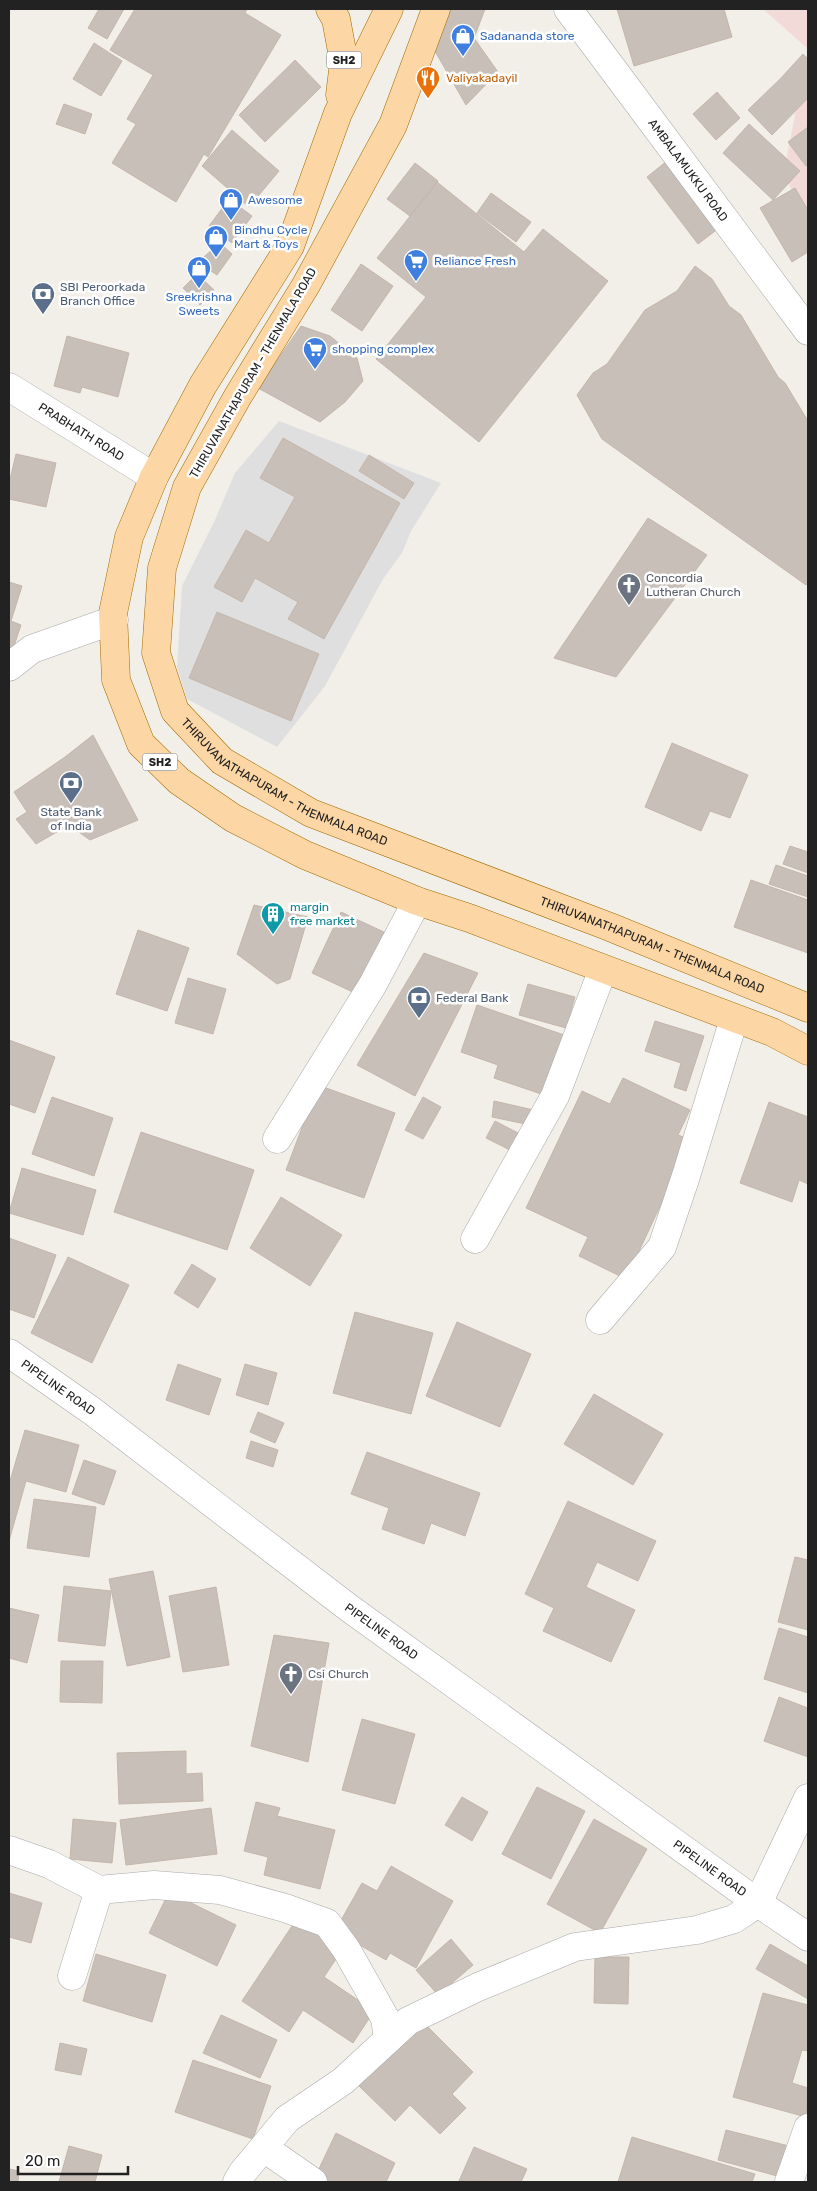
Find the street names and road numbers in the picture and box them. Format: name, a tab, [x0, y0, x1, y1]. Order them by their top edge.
road number: SH2	[326, 52, 362, 68]
street label: AMBALAMUKKU ROAD	[645, 116, 731, 224]
street label: THIRUVANATHAPURAM - THENMALA ROAD	[187, 265, 319, 481]
street label: PRABHATH ROAD	[36, 400, 127, 464]
street label: THIRUVANATHAPURAM - THENMALA ROAD	[178, 715, 390, 849]
road number: SH2	[142, 754, 178, 770]
street label: THIRUVANATHAPURAM - THENMALA ROAD	[538, 894, 767, 996]
street label: PIPELINE ROAD	[19, 1357, 98, 1418]
street label: PIPELINE ROAD	[342, 1600, 421, 1662]
street label: PIPELINE ROAD	[671, 1837, 749, 1899]

